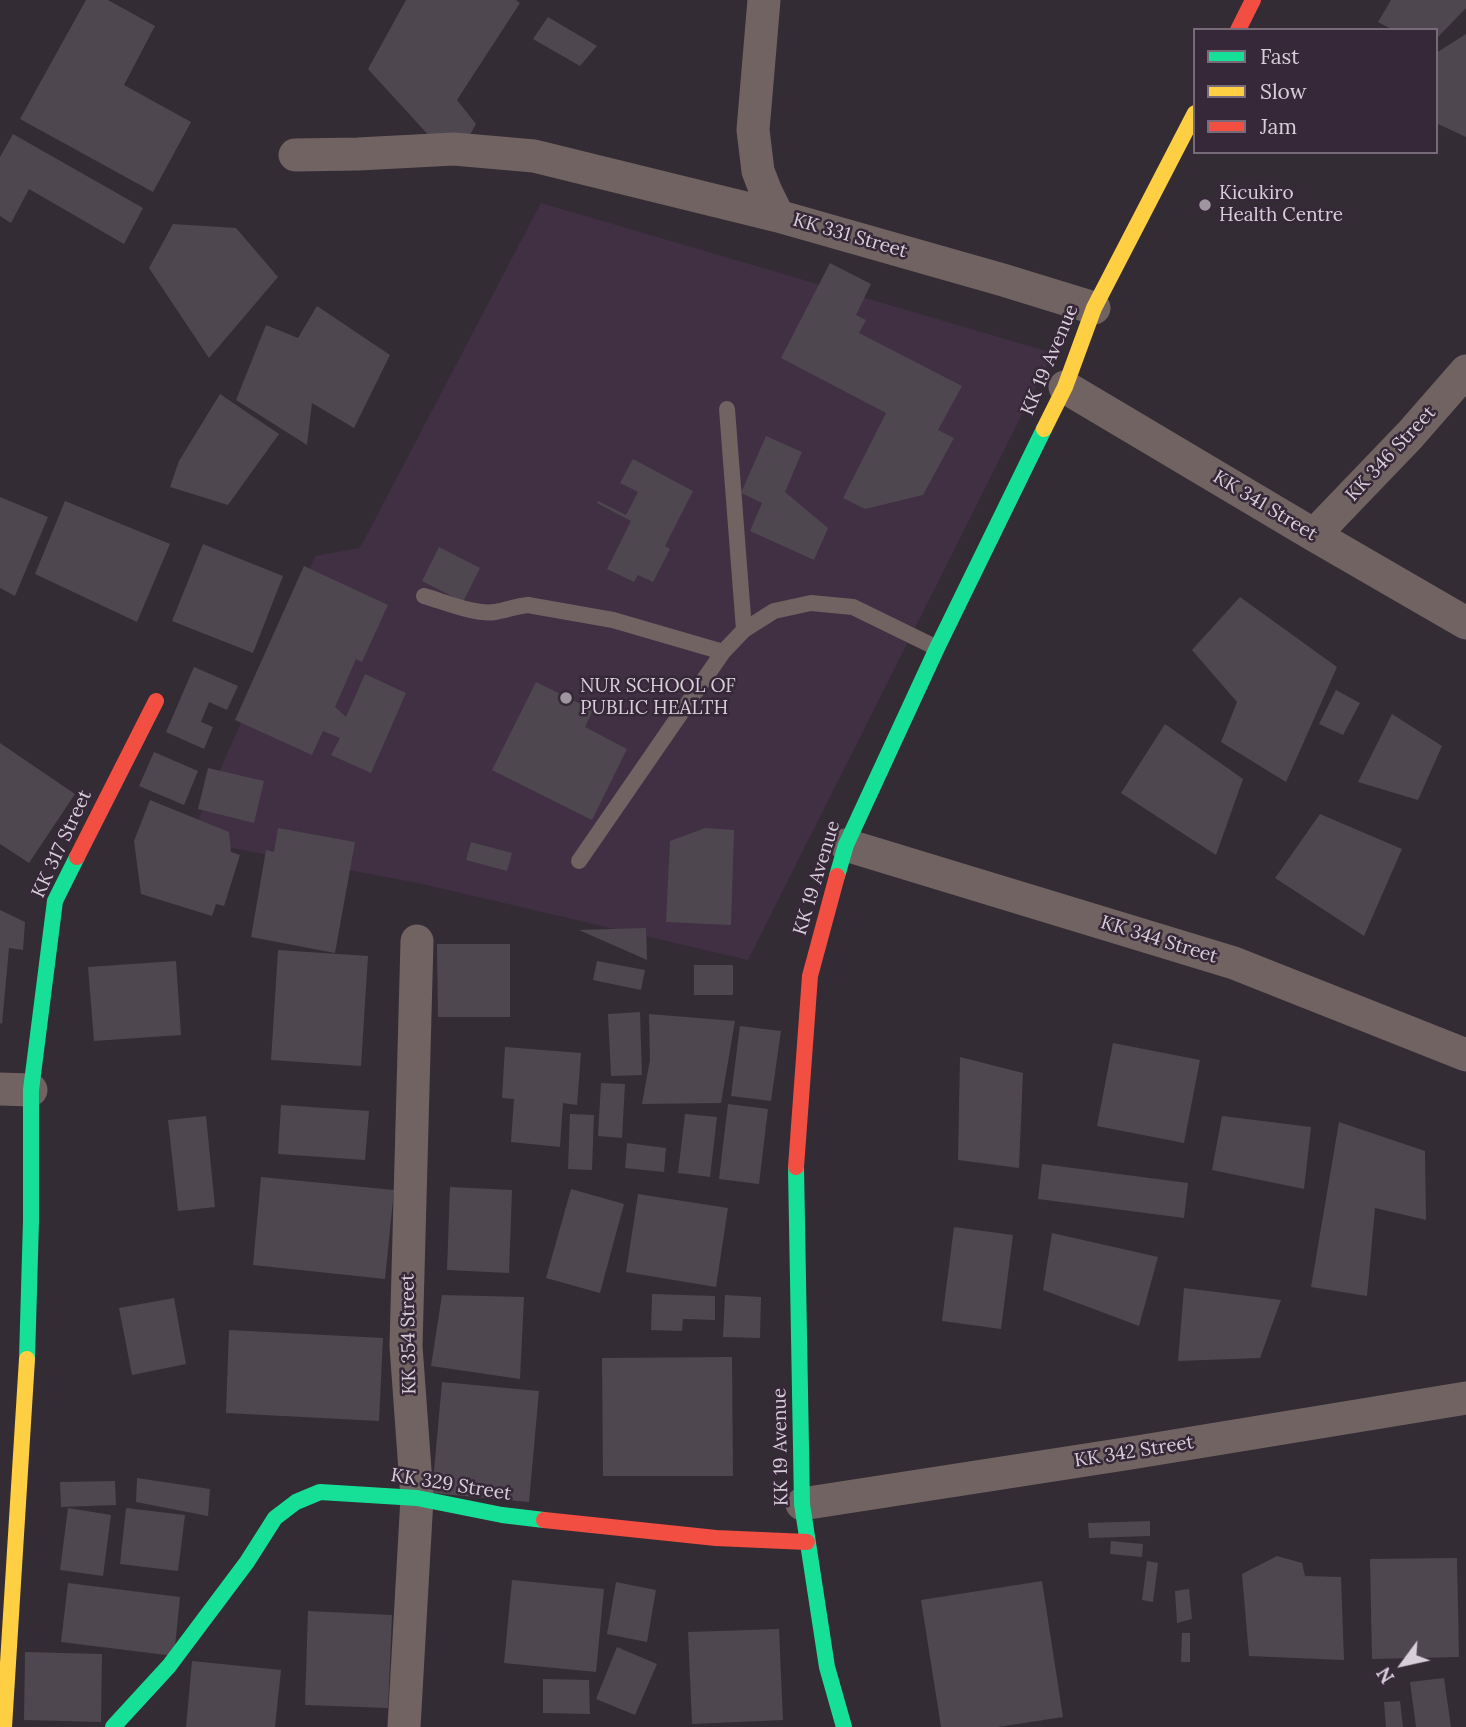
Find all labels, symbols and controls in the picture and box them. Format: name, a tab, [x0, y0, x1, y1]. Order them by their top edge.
legend	[1193, 28, 1438, 154]
text: Fast	[1260, 43, 1299, 70]
text: Slow	[1260, 78, 1307, 105]
text: Jam	[1260, 113, 1297, 140]
place label: Kicukiro Health Centre	[1219, 183, 1343, 227]
marker: Kicukiro Health Centre	[1197, 197, 1213, 213]
street label: KK 331 Street	[790, 209, 910, 263]
street label: KK 19 Avenue	[1016, 301, 1084, 419]
street label: KK 346 Street	[1341, 402, 1441, 506]
street label: KK 341 Street	[1209, 466, 1321, 546]
place label: NUR SCHOOL OF PUBLIC HEALTH	[580, 676, 736, 720]
marker: NUR SCHOOL OF PUBLIC HEALTH	[558, 690, 574, 706]
street label: KK 317 Street	[27, 787, 97, 901]
street label: KK 19 Avenue	[789, 818, 845, 938]
street label: KK 344 Street	[1098, 911, 1220, 969]
street label: KK 354 Street	[397, 1273, 421, 1395]
street label: KK 19 Avenue	[769, 1388, 793, 1506]
street label: KK 342 Street	[1073, 1431, 1195, 1473]
street label: KK 329 Street	[389, 1464, 513, 1506]
north arrow	[1368, 1629, 1438, 1699]
text: N	[1371, 1663, 1399, 1688]

